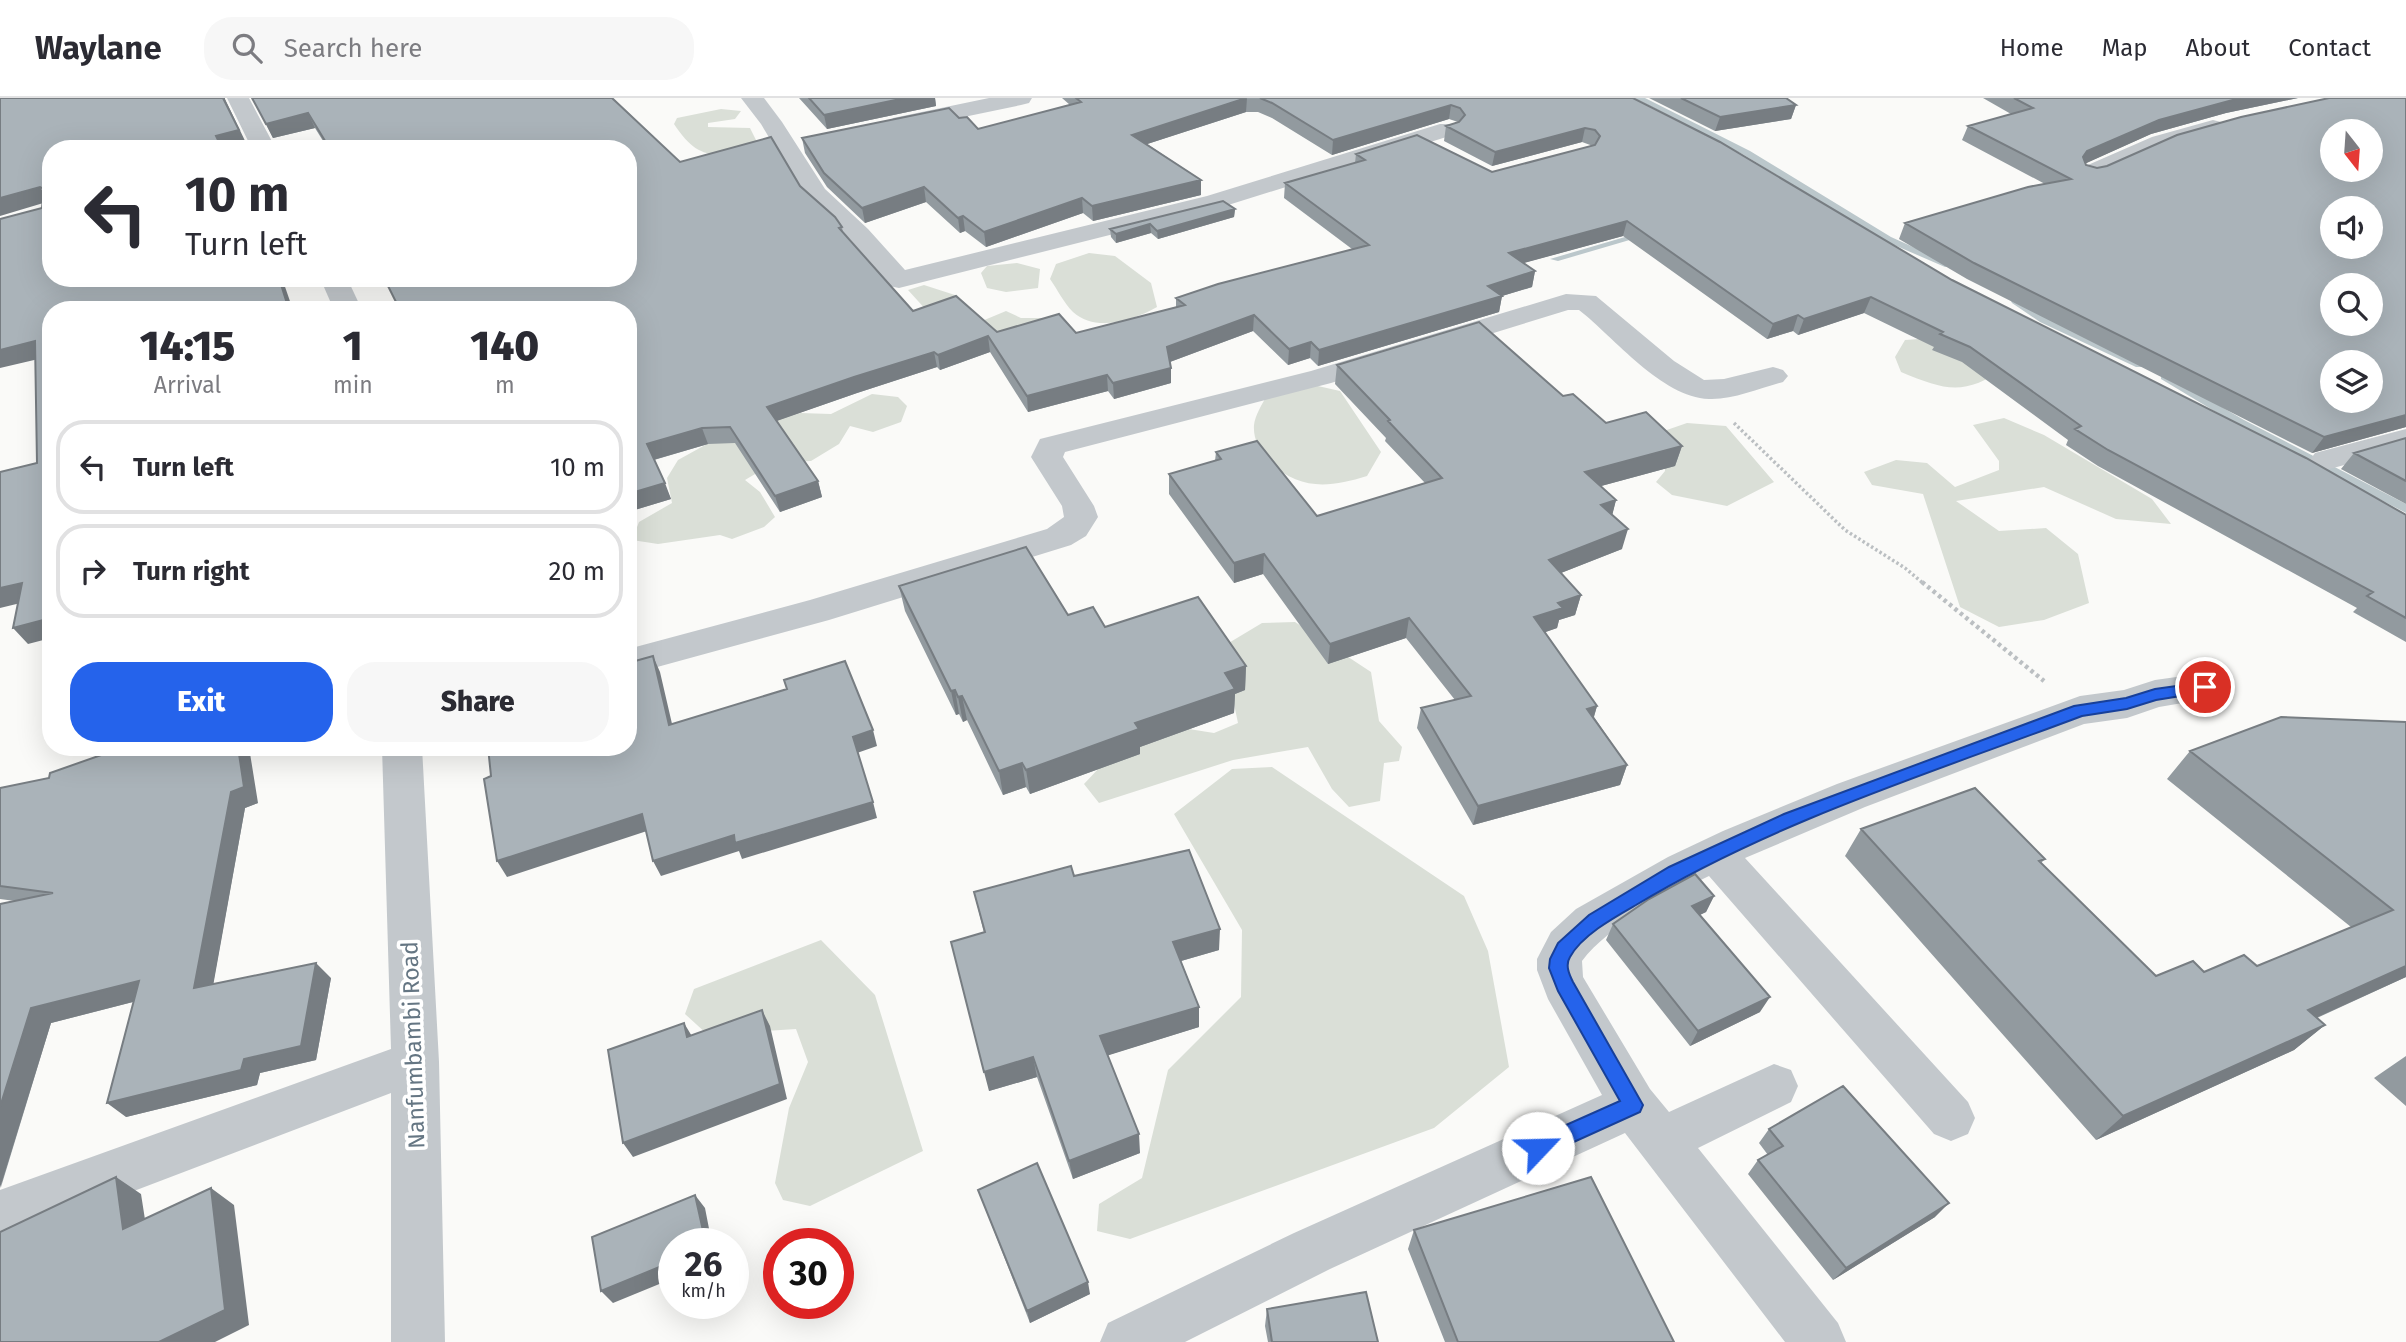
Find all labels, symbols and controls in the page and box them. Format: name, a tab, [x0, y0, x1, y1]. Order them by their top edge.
search box	[204, 17, 694, 80]
text: Waylane	[35, 28, 162, 68]
icon: search	[228, 29, 266, 67]
text: Search here	[284, 33, 423, 64]
text: Home	[2000, 34, 2064, 62]
text: Map	[2102, 34, 2148, 62]
text: About	[2186, 34, 2250, 62]
text: Contact	[2288, 34, 2371, 62]
north arrow	[2320, 119, 2384, 182]
map controls	[2320, 119, 2383, 413]
text: 10 m	[185, 165, 289, 224]
icon: left	[70, 168, 161, 259]
button: sound	[2320, 196, 2383, 259]
text: Turn left	[185, 225, 307, 263]
button: search	[2320, 273, 2383, 336]
text: 14:15	[140, 321, 235, 371]
text: 1	[343, 321, 363, 371]
text: 140	[470, 321, 539, 371]
button: layers	[2320, 350, 2383, 413]
text: Arrival	[154, 371, 221, 399]
text: min	[333, 371, 373, 399]
text: m	[495, 371, 515, 399]
icon: left	[74, 448, 112, 486]
text: Turn left	[133, 452, 234, 483]
text: 10 m	[550, 452, 605, 483]
icon: right	[74, 552, 112, 590]
text: Turn right	[133, 556, 250, 587]
text: 20 m	[548, 556, 605, 587]
pin	[2175, 657, 2235, 717]
button: Exit	[70, 662, 333, 742]
button: Share	[347, 662, 609, 742]
icon: arrive	[2186, 668, 2224, 706]
street label: Nanfumbambi Road	[395, 941, 431, 1149]
position arrow	[1501, 1111, 1575, 1185]
speed limit sign: 30	[763, 1228, 854, 1319]
text: 26	[685, 1243, 722, 1285]
text: km/h	[681, 1280, 726, 1302]

